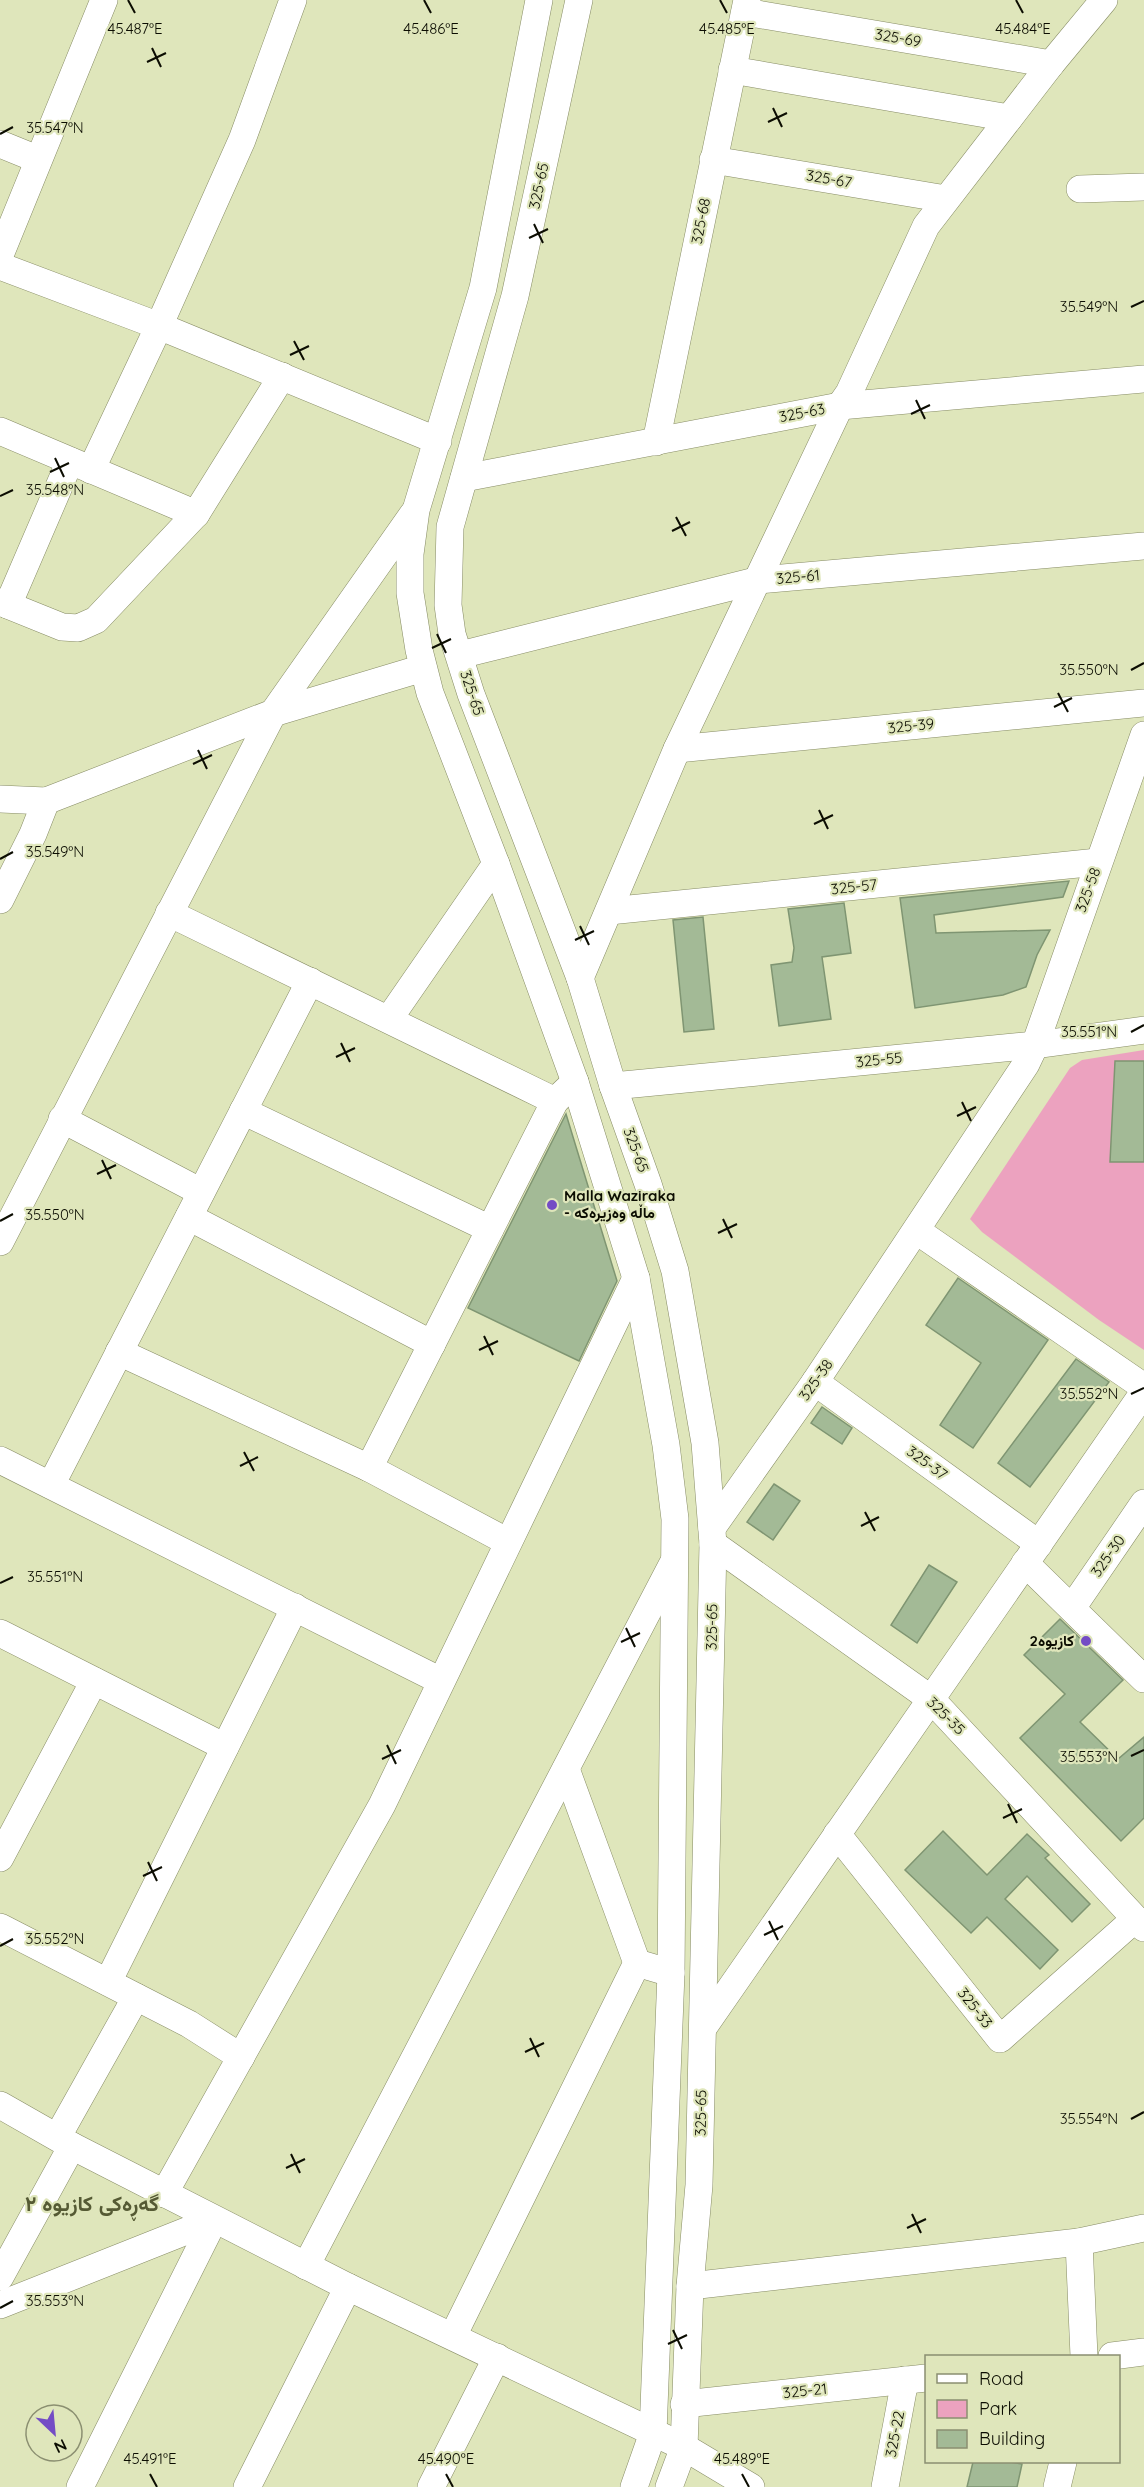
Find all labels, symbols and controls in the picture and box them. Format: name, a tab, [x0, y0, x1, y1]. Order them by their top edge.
text: 45.487°E	[108, 19, 162, 38]
text: 45.486°E	[403, 19, 459, 38]
text: 45.485°E	[699, 19, 755, 38]
text: 45.484°E	[995, 19, 1051, 38]
street label: 325-69	[873, 24, 923, 51]
text: 35.547°N	[26, 118, 84, 137]
street label: 325-65	[524, 161, 553, 211]
street label: 325-67	[805, 165, 854, 192]
street label: 325-68	[687, 196, 714, 245]
text: 35.549°N	[1060, 297, 1118, 316]
street label: 325-63	[777, 399, 826, 426]
text: 35.548°N	[26, 480, 84, 499]
street label: 325-61	[775, 565, 821, 588]
text: 35.550°N	[1059, 660, 1119, 679]
street label: 325-65	[456, 668, 489, 718]
street label: 325-39	[887, 714, 935, 737]
text: 35.549°N	[26, 842, 84, 861]
street label: 325-58	[1071, 865, 1104, 915]
street label: 325-57	[830, 875, 878, 898]
text: 35.551°N	[1061, 1022, 1117, 1041]
street label: 325-55	[855, 1048, 903, 1071]
street label: 325-65	[620, 1125, 653, 1175]
place label: Malla Waziraka - ماڵە وەزیرەکە	[564, 1186, 675, 1222]
marker: Malla Waziraka - ماڵە وەزیرەکە	[545, 1198, 559, 1212]
text: 35.550°N	[25, 1205, 85, 1224]
street label: 325-38	[795, 1355, 837, 1404]
text: 35.552°N	[1060, 1384, 1118, 1403]
street label: 325-37	[903, 1441, 952, 1484]
street label: 325-30	[1086, 1531, 1129, 1580]
text: 35.551°N	[27, 1567, 83, 1586]
street label: 325-65	[702, 1604, 721, 1650]
place label: كازيوه2	[1029, 1631, 1074, 1650]
marker: كازيوه2	[1079, 1634, 1093, 1648]
street label: 325-35	[923, 1693, 969, 1739]
text: 35.553°N	[1060, 1747, 1118, 1766]
text: 35.552°N	[26, 1929, 84, 1948]
street label: 325-33	[954, 1984, 997, 2032]
street label: 325-65	[691, 2090, 710, 2136]
text: 35.554°N	[1060, 2109, 1118, 2128]
district label: گەڕەکی کازیوە ٢	[25, 2190, 159, 2221]
text: 35.553°N	[26, 2291, 84, 2310]
legend	[925, 2355, 1120, 2463]
text: Road	[979, 2367, 1024, 2390]
street label: 325-21	[782, 2379, 828, 2402]
text: Park	[979, 2397, 1017, 2420]
north arrow	[24, 2403, 84, 2463]
street label: 325-22	[881, 2409, 908, 2459]
text: Building	[979, 2427, 1045, 2450]
text: N	[51, 2435, 70, 2458]
text: 45.491°E	[123, 2449, 177, 2468]
text: 45.490°E	[418, 2449, 474, 2468]
text: 45.489°E	[714, 2449, 770, 2468]

